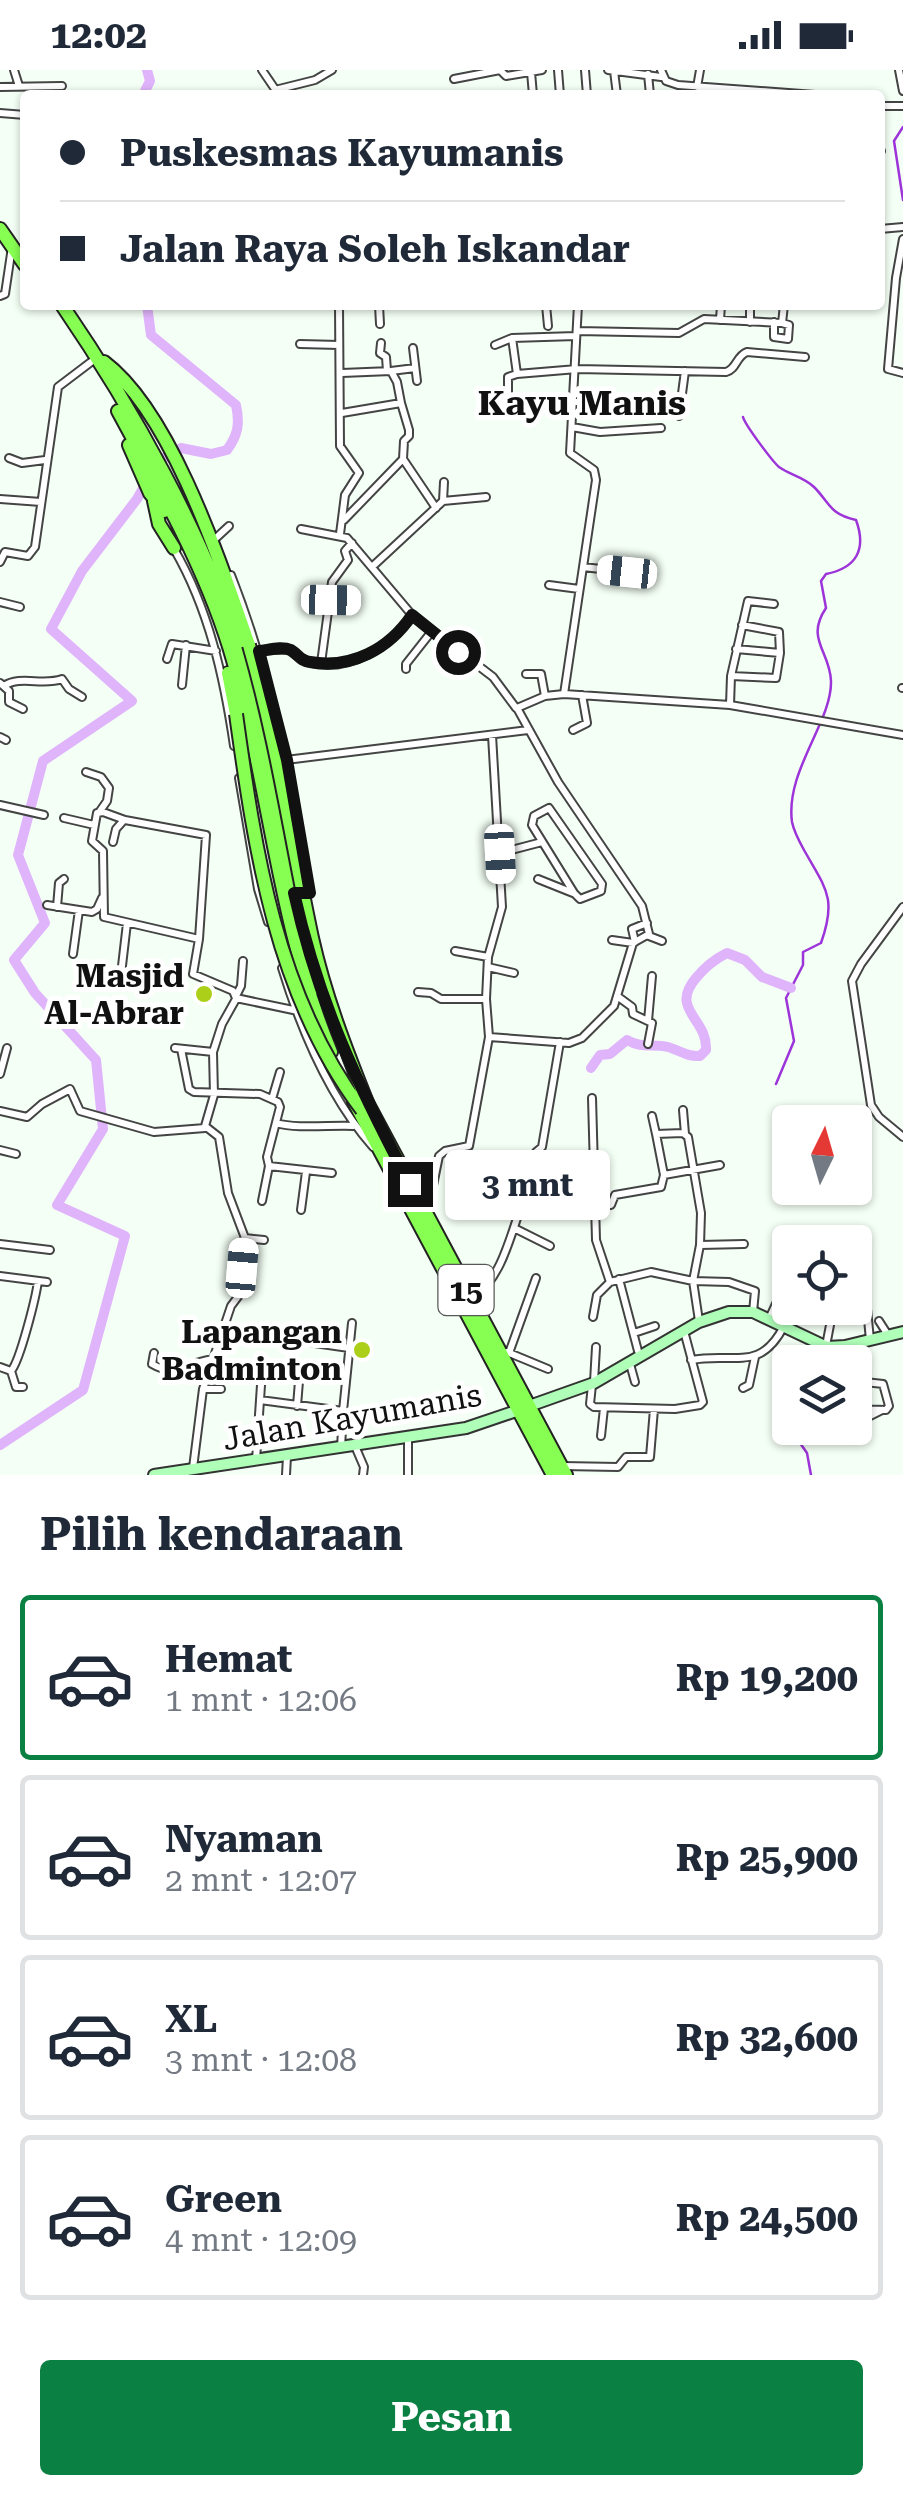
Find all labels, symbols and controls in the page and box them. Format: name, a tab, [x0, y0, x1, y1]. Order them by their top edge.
text: 12:02	[50, 13, 147, 57]
text: Puskesmas Kayumanis	[120, 131, 564, 175]
text: Jalan Raya Soleh Iskandar	[120, 227, 630, 271]
district label: Kayu Manis	[478, 383, 686, 424]
car	[596, 554, 658, 590]
car	[301, 584, 361, 616]
route start	[436, 630, 481, 675]
car	[483, 823, 517, 885]
place label: Masjid Al-Abrar	[44, 957, 184, 1032]
marker: Masjid Al-Abrar	[193, 983, 215, 1005]
north arrow	[772, 1105, 872, 1205]
map controls	[772, 1105, 872, 1445]
callout: 3 mnt	[445, 1149, 610, 1219]
route end	[388, 1162, 433, 1207]
text: 3 mnt	[482, 1166, 573, 1204]
button: locate	[772, 1225, 872, 1325]
car	[224, 1237, 260, 1299]
road number: 15	[438, 1265, 494, 1315]
place label: Lapangan Badminton	[161, 1313, 342, 1388]
marker: Lapangan Badminton	[351, 1339, 373, 1361]
button: layers	[772, 1345, 872, 1445]
street label: Jalan Kayumanis	[220, 1376, 484, 1458]
text: Pilih kendaraan	[40, 1508, 403, 1561]
icon: car	[45, 1633, 135, 1723]
text: Hemat	[165, 1637, 293, 1681]
text: Rp 19,200	[676, 1656, 858, 1700]
text: 1 mnt · 12:06	[165, 1681, 357, 1719]
icon: car	[45, 1813, 135, 1903]
text: Nyaman	[165, 1817, 323, 1861]
text: Rp 25,900	[676, 1836, 858, 1880]
text: 2 mnt · 12:07	[165, 1861, 357, 1899]
icon: car	[45, 1993, 135, 2083]
text: XL	[165, 1997, 217, 2041]
text: Rp 32,600	[676, 2016, 858, 2060]
text: 3 mnt · 12:08	[165, 2041, 357, 2079]
icon: car	[45, 2173, 135, 2263]
text: Green	[165, 2177, 282, 2221]
text: Rp 24,500	[676, 2196, 858, 2240]
text: 4 mnt · 12:09	[165, 2221, 357, 2259]
button: Pesan	[40, 2360, 863, 2475]

